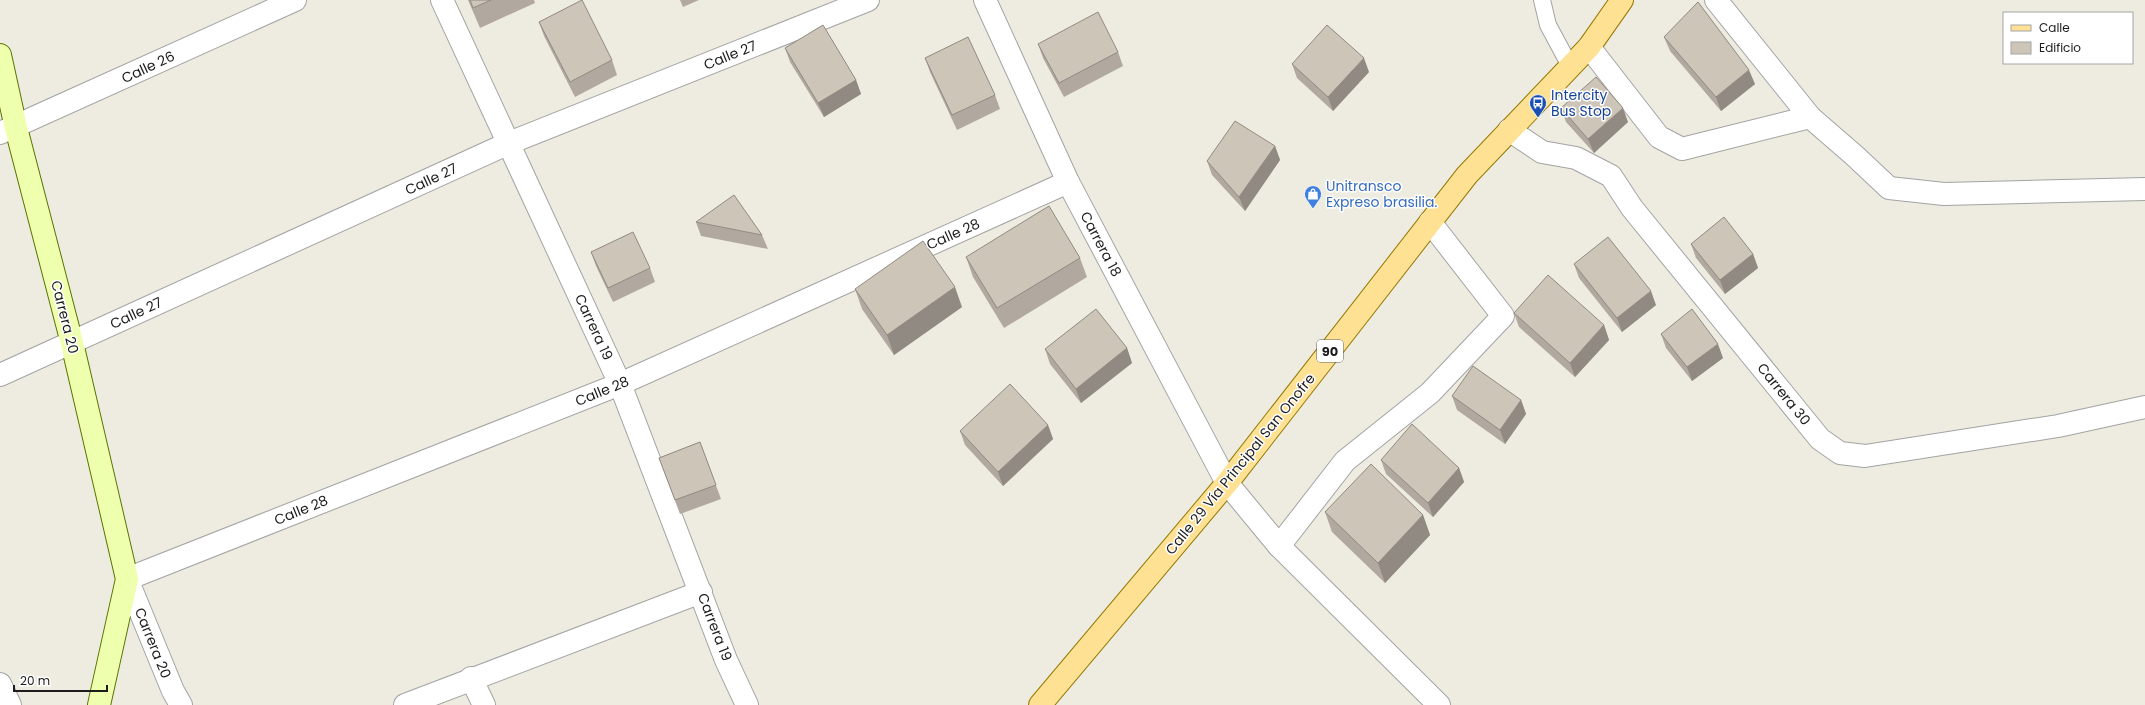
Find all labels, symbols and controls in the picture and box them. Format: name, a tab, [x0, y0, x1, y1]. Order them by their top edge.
legend	[2003, 12, 2133, 64]
text: Calle	[2039, 19, 2070, 36]
street label: Calle 27	[701, 35, 760, 75]
text: Edificio	[2039, 39, 2081, 56]
street label: Calle 26	[118, 46, 178, 88]
place label: Intercity Bus Stop	[1551, 85, 1611, 121]
bus stop icon: Intercity Bus Stop	[1528, 93, 1548, 118]
street label: Calle 27	[402, 158, 461, 200]
place label: Unitransco Expreso brasilia.	[1326, 176, 1438, 212]
shop icon: Unitransco Expreso brasilia.	[1303, 184, 1323, 209]
street label: Carrera 18	[1075, 208, 1127, 280]
street label: Calle 28	[923, 213, 983, 255]
street label: Carrera 20	[46, 278, 84, 356]
street label: Carrera 19	[570, 291, 618, 363]
street label: Calle 27	[107, 292, 166, 334]
road number: 90	[1317, 340, 1343, 362]
street label: Carrera 30	[1753, 359, 1815, 429]
street label: Calle 29 Vía Principal San Onofre	[1161, 369, 1320, 559]
street label: Calle 28	[572, 371, 632, 411]
street label: Calle 28	[271, 490, 331, 530]
street label: Carrera 19	[693, 590, 737, 664]
street label: Carrera 20	[130, 605, 176, 681]
scale bar	[14, 667, 107, 693]
text: 20 m	[20, 672, 50, 689]

